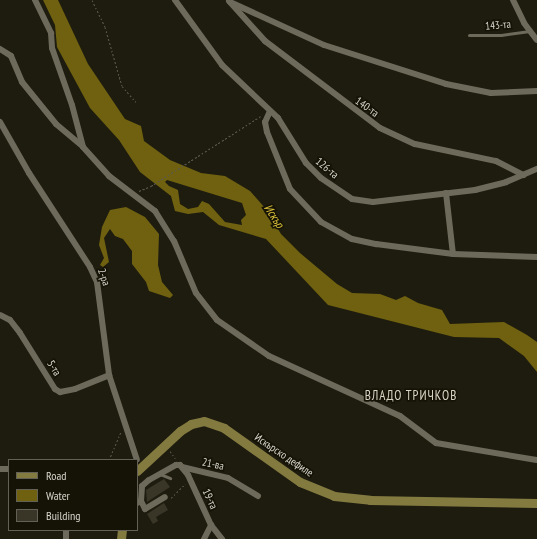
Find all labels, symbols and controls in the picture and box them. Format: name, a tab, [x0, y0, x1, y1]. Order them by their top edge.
street label: 143-та	[485, 17, 511, 33]
street label: 140-та	[353, 94, 381, 120]
street label: 126-та	[313, 155, 341, 181]
water label: Искър	[261, 201, 287, 231]
street label: 2-ра	[95, 267, 113, 287]
street label: 5-та	[44, 358, 64, 378]
district label: ВЛАДО ТРИЧКОВ	[365, 388, 457, 404]
street label: Искърско дефиле	[252, 431, 316, 479]
street label: 21-ва	[201, 455, 225, 473]
legend	[8, 459, 138, 531]
text: Road	[46, 468, 66, 483]
street label: 19-та	[200, 487, 220, 511]
text: Water	[46, 488, 70, 503]
text: Building	[46, 508, 81, 523]

